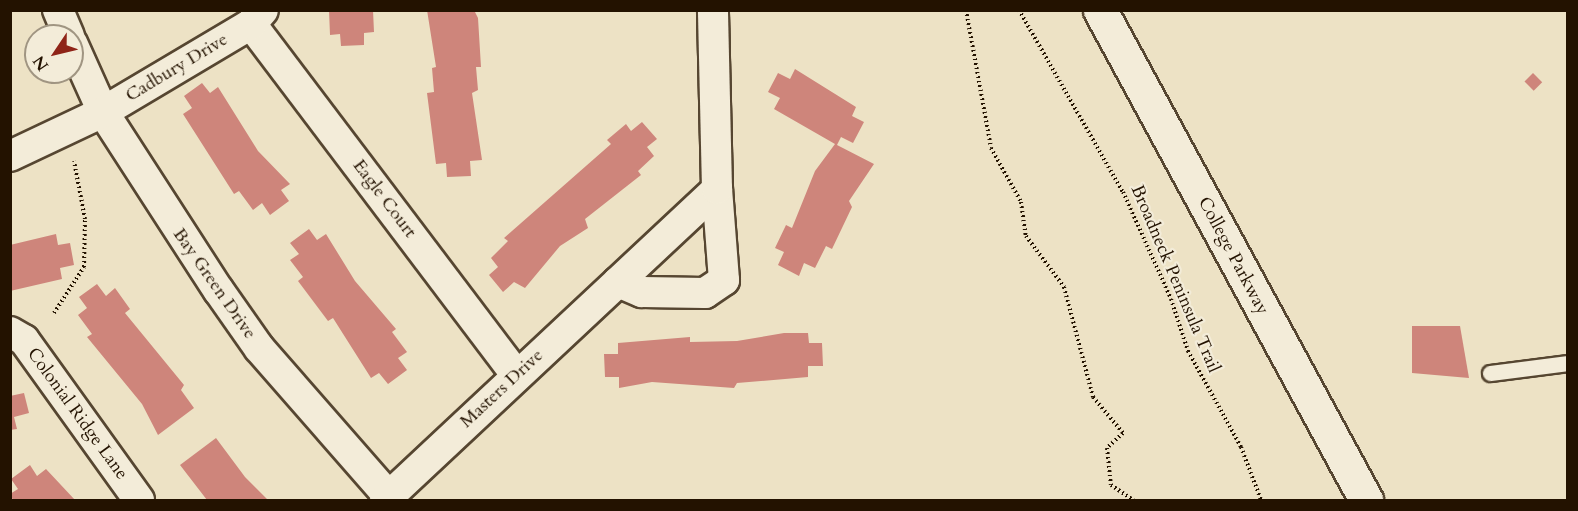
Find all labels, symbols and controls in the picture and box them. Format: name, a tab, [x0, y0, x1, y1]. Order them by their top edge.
north arrow	[24, 24, 84, 84]
street label: Cadbury Drive	[122, 29, 232, 107]
text: N	[28, 51, 54, 75]
street label: Eagle Court	[348, 156, 420, 242]
street label: Broadneck Peninsula Trail	[1126, 182, 1224, 376]
street label: College Parkway	[1193, 193, 1273, 319]
street label: Bay Green Drive	[168, 225, 260, 343]
street label: Colonial Ridge Lane	[22, 344, 132, 484]
street label: Masters Drive	[456, 345, 548, 433]

